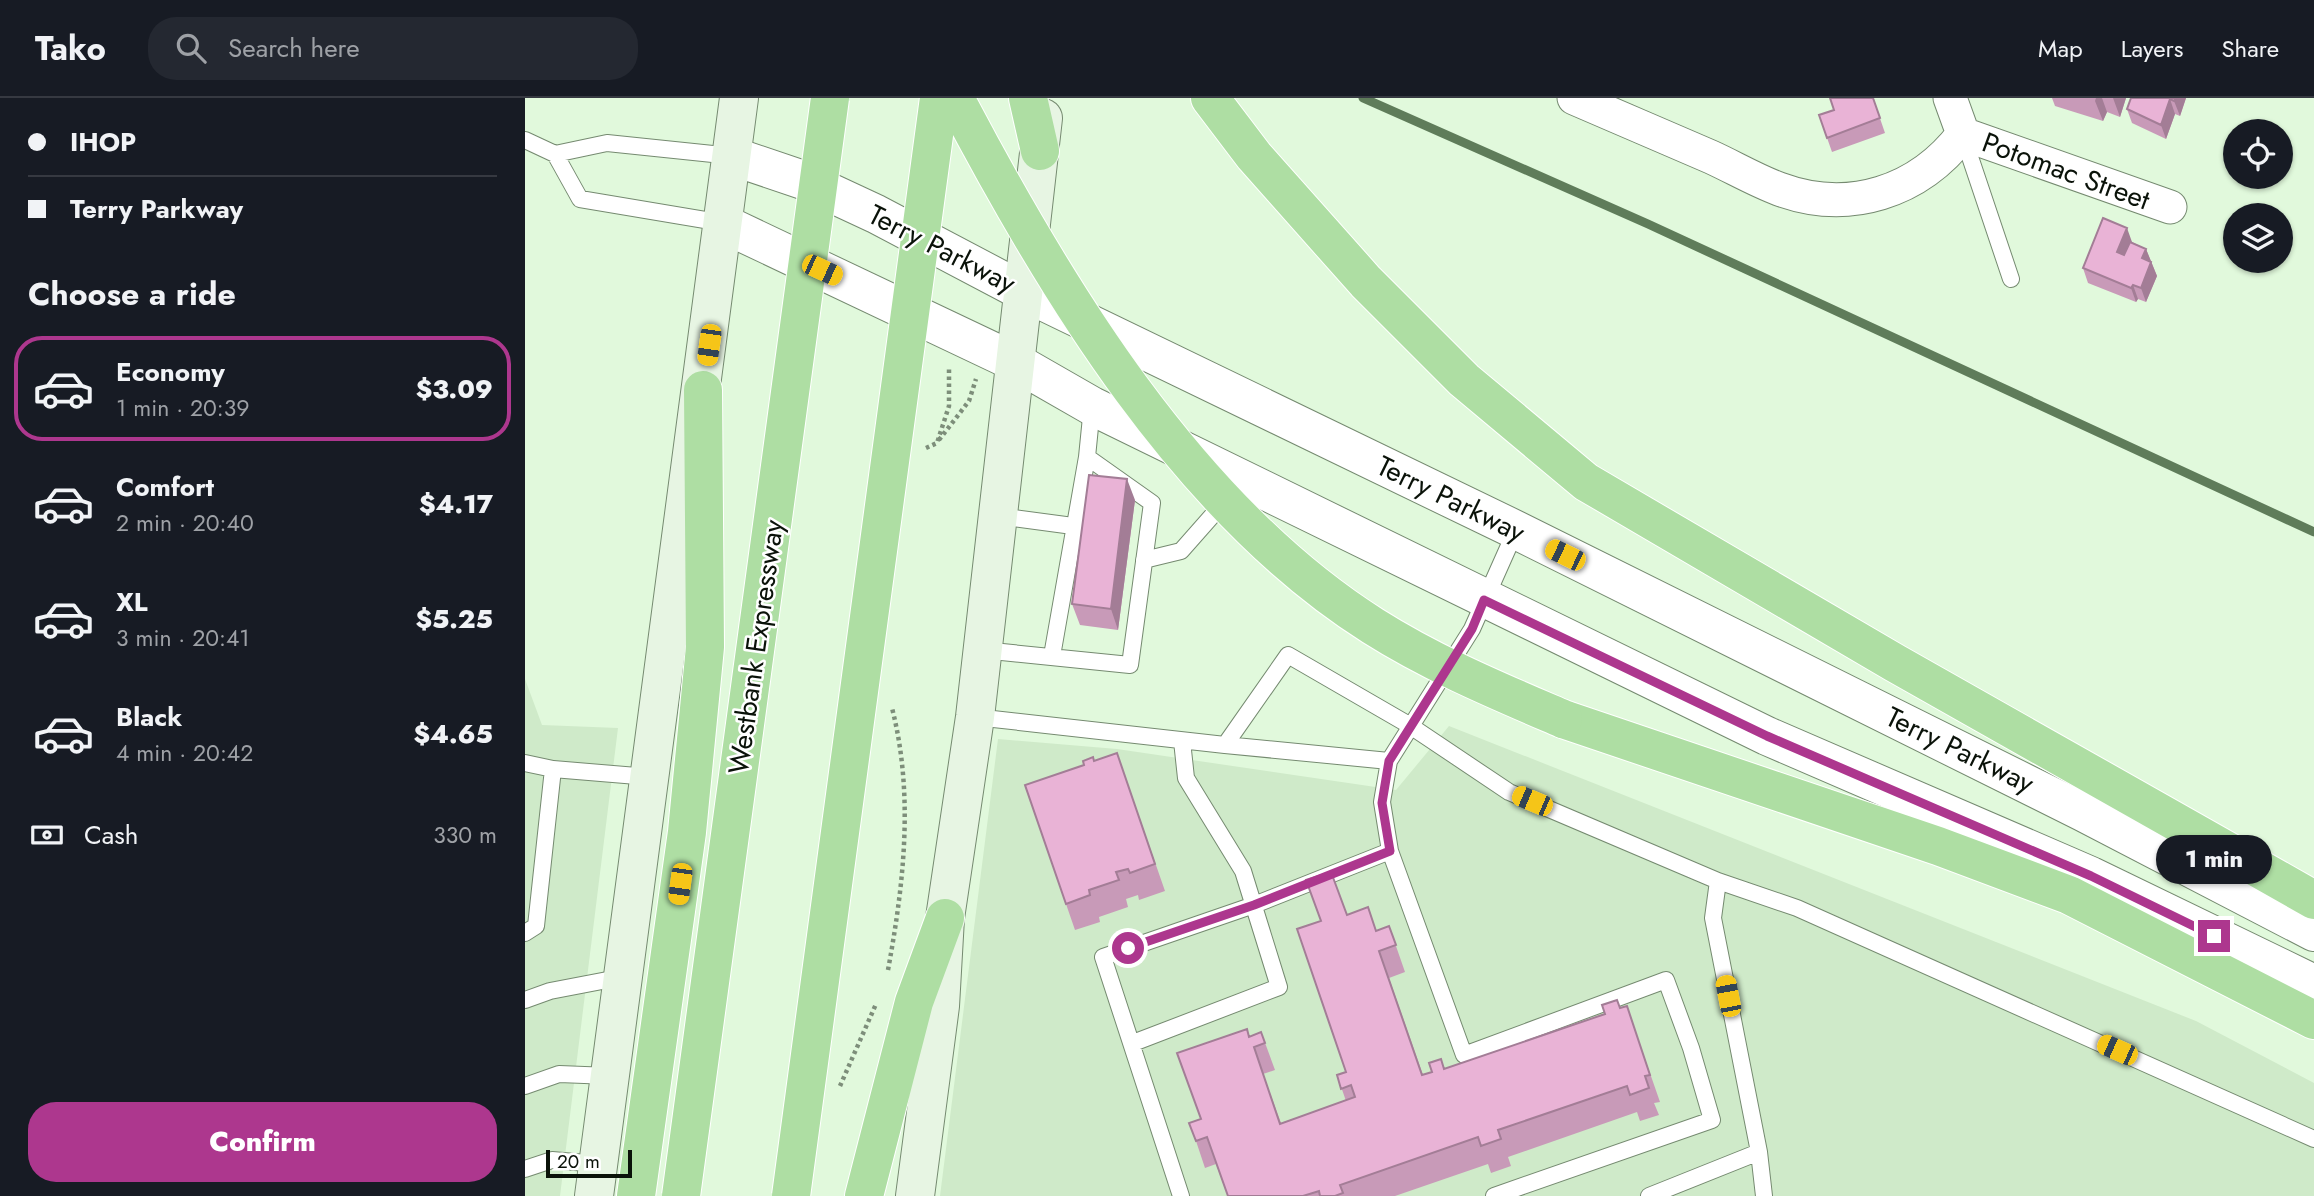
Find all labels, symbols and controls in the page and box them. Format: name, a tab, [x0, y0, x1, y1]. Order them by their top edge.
search box	[148, 17, 638, 80]
text: Tako	[35, 25, 106, 72]
icon: search	[172, 29, 210, 67]
text: Search here	[228, 29, 360, 67]
text: Map	[2038, 31, 2083, 66]
text: Layers	[2121, 31, 2183, 66]
text: Share	[2221, 31, 2279, 66]
map controls	[2223, 119, 2293, 273]
button: locate	[2223, 119, 2293, 189]
street label: Potomac Street	[1976, 122, 2156, 220]
text: IHOP	[70, 123, 136, 161]
text: Terry Parkway	[70, 190, 243, 228]
street label: Terry Parkway	[861, 194, 1023, 304]
button: layers	[2223, 203, 2293, 273]
car	[799, 252, 846, 288]
text: Choose a ride	[28, 271, 236, 317]
car	[696, 323, 723, 367]
text: Economy	[116, 353, 225, 391]
icon: car	[32, 357, 95, 420]
text: $3.09	[416, 370, 493, 408]
text: 1 min · 20:39	[116, 391, 250, 425]
street label: Terry Parkway	[1370, 445, 1533, 553]
text: Comfort	[116, 468, 214, 506]
icon: car	[32, 472, 95, 535]
text: $4.17	[419, 485, 493, 523]
text: 2 min · 20:40	[116, 506, 254, 540]
street label: Westbank Expressway	[718, 516, 794, 777]
car	[1542, 536, 1589, 574]
text: XL	[116, 583, 148, 621]
icon: car	[32, 587, 95, 650]
text: $5.25	[415, 600, 493, 638]
text: 3 min · 20:41	[116, 621, 250, 655]
street label: Terry Parkway	[1879, 696, 2042, 804]
text: Black	[116, 698, 182, 736]
icon: car	[32, 702, 95, 765]
text: $4.65	[413, 715, 493, 753]
text: 4 min · 20:42	[116, 736, 253, 770]
car	[1509, 783, 1556, 819]
icon: cash	[28, 816, 66, 854]
text: Cash	[84, 816, 138, 854]
text: 330 m	[433, 818, 497, 852]
callout: 1 min	[2156, 834, 2272, 884]
text: 1 min	[2185, 842, 2243, 876]
car	[667, 862, 694, 906]
route end	[2198, 920, 2230, 952]
route start	[1112, 932, 1144, 964]
car	[1714, 973, 1743, 1019]
car	[2094, 1032, 2141, 1068]
button: Confirm	[28, 1102, 497, 1182]
scale bar	[546, 1147, 632, 1179]
text: 20 m	[557, 1148, 600, 1175]

